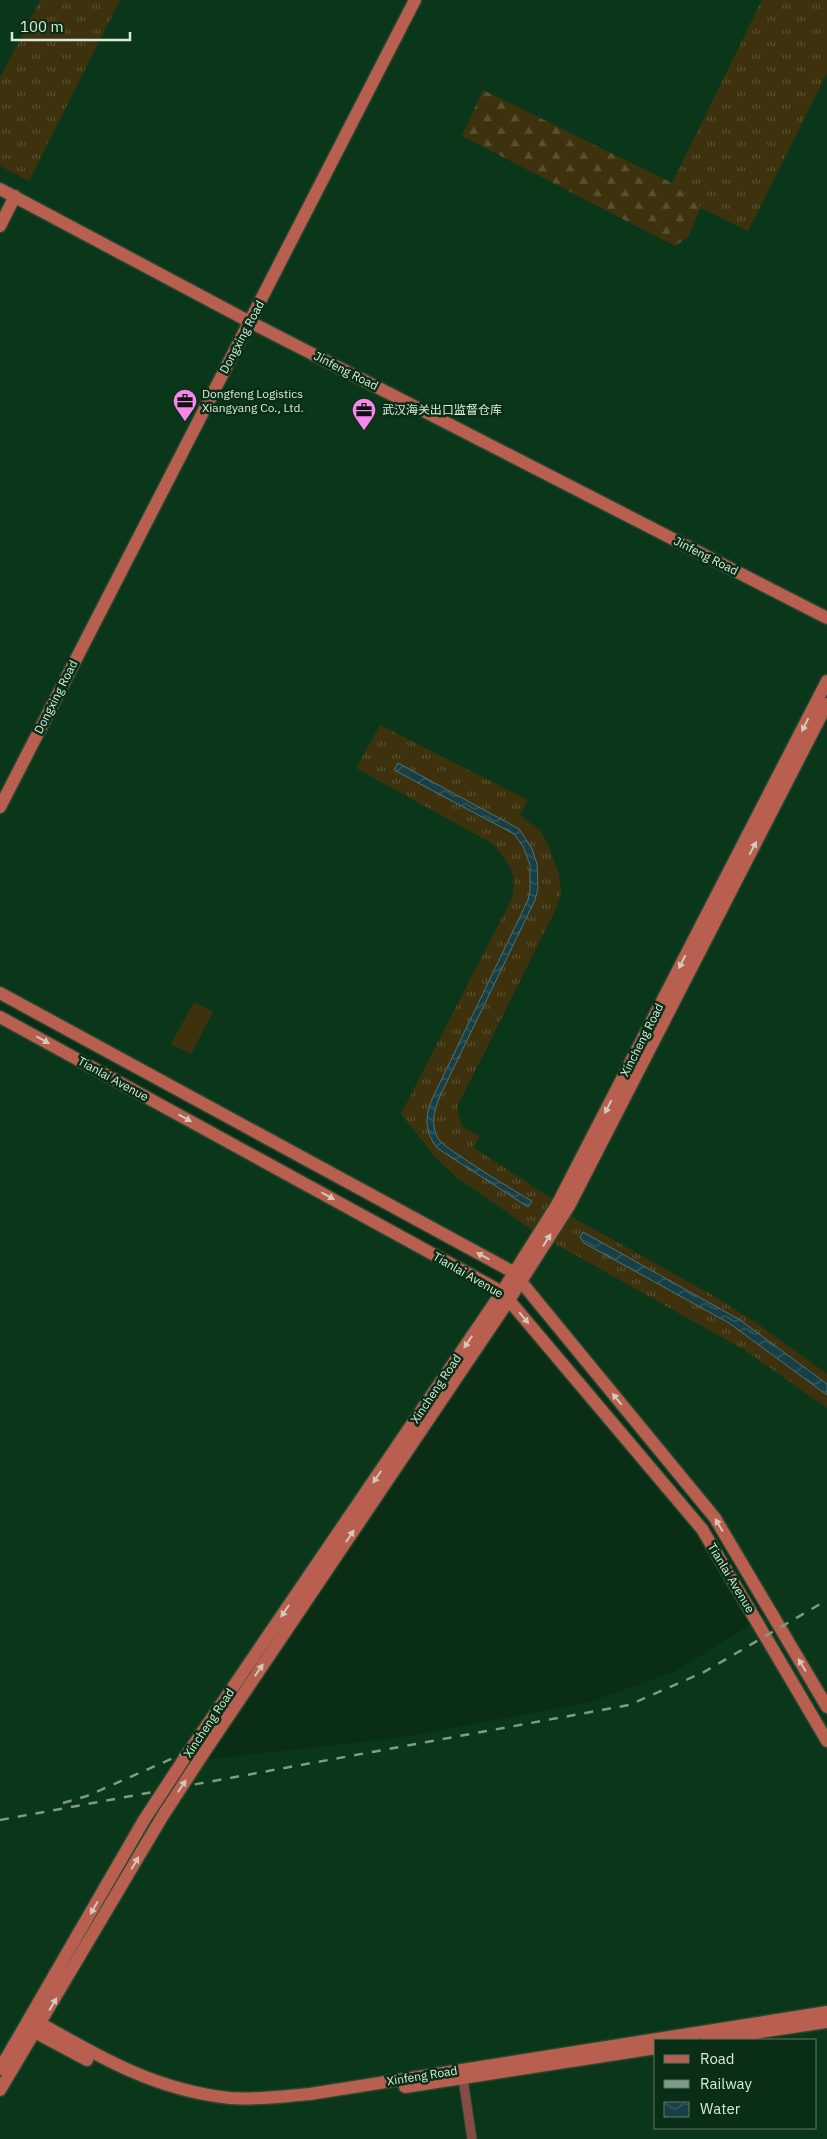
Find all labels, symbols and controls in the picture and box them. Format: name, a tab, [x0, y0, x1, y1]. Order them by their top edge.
scale bar	[12, 10, 130, 42]
text: 100 m	[20, 17, 64, 36]
street label: Dongxing Road	[216, 298, 267, 376]
street label: Jinfeng Road	[312, 348, 381, 393]
place label: Dongfeng Logistics Xiangyang Co., Ltd.	[202, 386, 304, 415]
office icon: Dongfeng Logistics Xiangyang Co., Ltd.	[172, 388, 198, 422]
office icon: 武汉海关出口监督仓库	[351, 397, 377, 431]
place label: 武汉海关出口监督仓库	[382, 402, 502, 417]
street label: Jinfeng Road	[672, 533, 741, 578]
street label: Dongxing Road	[31, 657, 81, 736]
one-way arrow	[801, 717, 809, 732]
one-way arrow	[749, 841, 757, 856]
one-way arrow	[678, 955, 686, 970]
street label: Xincheng Road	[617, 1001, 666, 1079]
one-way arrow	[36, 1036, 49, 1045]
street label: Tianlai Avenue	[75, 1053, 152, 1104]
one-way arrow	[604, 1100, 612, 1114]
one-way arrow	[179, 1114, 192, 1123]
one-way arrow	[321, 1192, 335, 1201]
one-way arrow	[543, 1234, 552, 1247]
street label: Tianlai Avenue	[430, 1248, 506, 1301]
one-way arrow	[476, 1252, 491, 1260]
one-way arrow	[518, 1311, 530, 1323]
one-way arrow	[463, 1336, 473, 1349]
street label: Xincheng Road	[407, 1351, 464, 1426]
one-way arrow	[612, 1392, 623, 1405]
one-way arrow	[372, 1470, 382, 1484]
one-way arrow	[715, 1519, 724, 1532]
one-way arrow	[345, 1529, 355, 1543]
street label: Tianlai Avenue	[705, 1540, 758, 1616]
one-way arrow	[280, 1605, 290, 1618]
one-way arrow	[798, 1658, 807, 1671]
one-way arrow	[254, 1663, 264, 1677]
street label: Xincheng Road	[180, 1685, 237, 1760]
one-way arrow	[177, 1779, 187, 1792]
one-way arrow	[130, 1857, 139, 1870]
one-way arrow	[89, 1902, 98, 1915]
one-way arrow	[48, 1997, 57, 2010]
legend	[654, 2039, 817, 2129]
text: Road	[700, 2049, 735, 2068]
street label: Xinfeng Road	[386, 2063, 458, 2088]
text: Railway	[700, 2074, 753, 2093]
text: Water	[700, 2099, 741, 2118]

